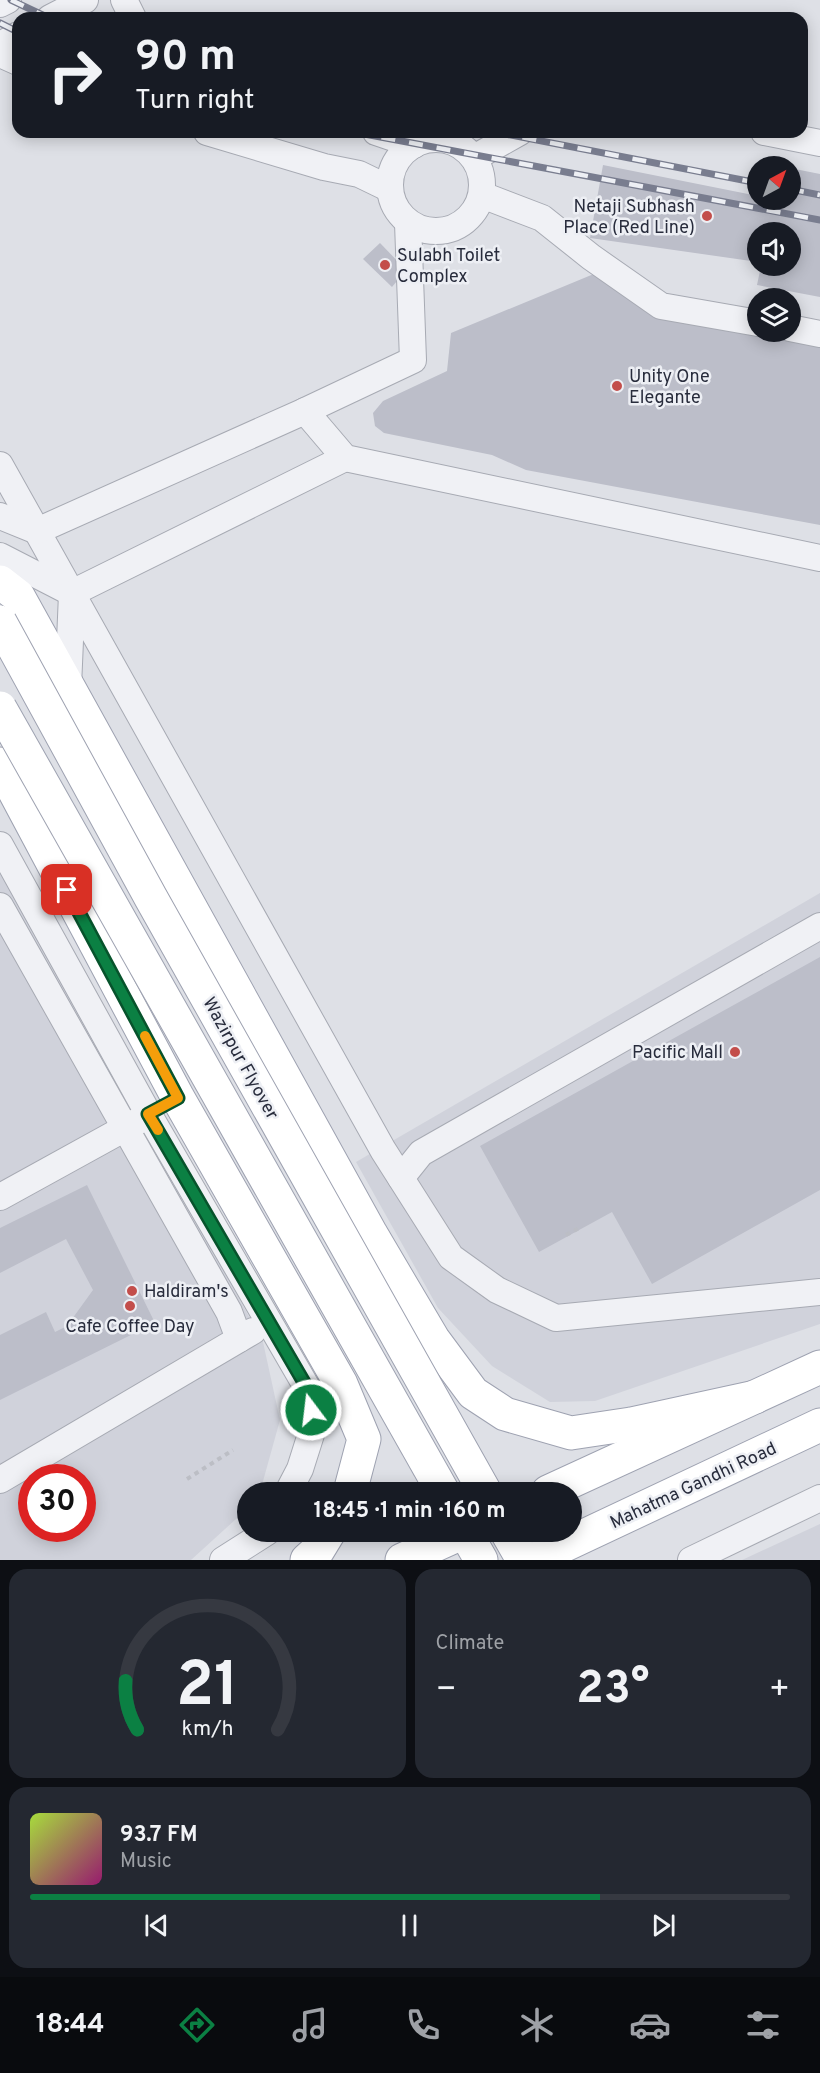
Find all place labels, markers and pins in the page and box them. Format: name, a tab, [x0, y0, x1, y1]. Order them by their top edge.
place label: Netaji Subhash Place (Red Line)	[563, 196, 695, 240]
marker: Netaji Subhash Place (Red Line)	[700, 209, 714, 223]
place label: Sulabh Toilet Complex	[397, 245, 500, 289]
marker: Sulabh Toilet Complex	[378, 258, 392, 272]
place label: Unity One Elegante	[629, 366, 710, 410]
marker: Unity One Elegante	[610, 379, 624, 393]
pin	[41, 864, 92, 915]
place label: Pacific Mall	[632, 1042, 723, 1065]
marker: Pacific Mall	[728, 1045, 742, 1059]
place label: Haldiram's	[144, 1281, 229, 1304]
marker: Haldiram's	[125, 1284, 139, 1298]
marker: Cafe Coffee Day	[123, 1299, 137, 1313]
place label: Cafe Coffee Day	[65, 1316, 195, 1339]

